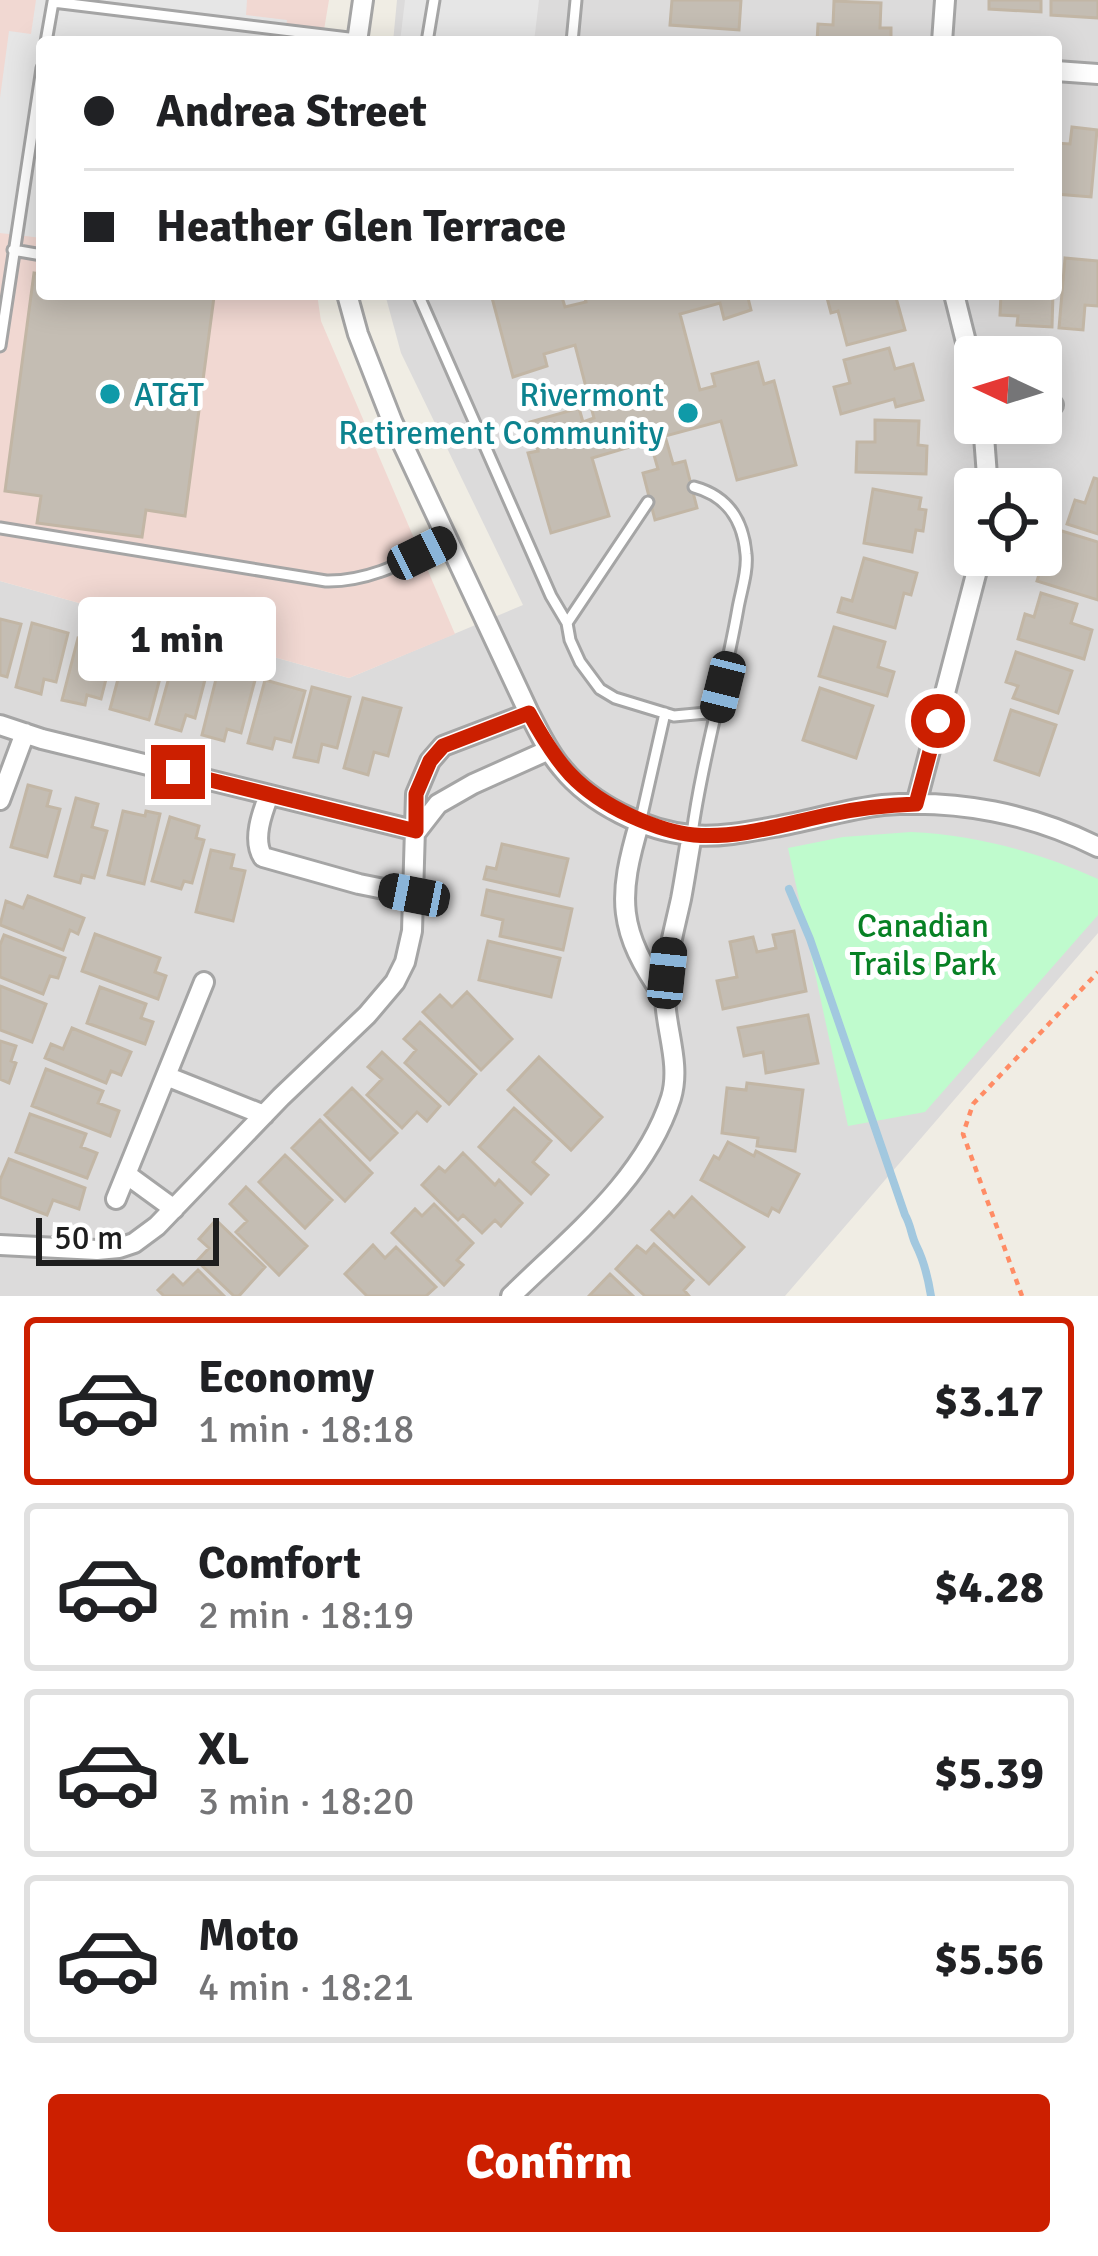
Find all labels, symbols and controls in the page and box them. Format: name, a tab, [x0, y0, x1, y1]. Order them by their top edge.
text: Andrea Street	[156, 84, 427, 139]
text: Heather Glen Terrace	[156, 199, 566, 254]
north arrow	[954, 336, 1062, 444]
map controls	[954, 336, 1062, 576]
place label: AT&T	[134, 375, 204, 416]
place label: Rivermont Retirement Community	[338, 375, 665, 454]
marker: AT&T	[97, 381, 123, 407]
marker: Rivermont Retirement Community	[675, 400, 701, 426]
button: locate	[954, 468, 1062, 576]
car	[382, 521, 462, 585]
callout: 1 min	[79, 598, 277, 682]
text: 1 min	[130, 615, 224, 663]
car	[697, 648, 749, 726]
route start	[911, 694, 965, 748]
route end	[151, 745, 205, 799]
car	[375, 870, 453, 920]
park label: Canadian Trails Park	[849, 906, 997, 985]
car	[645, 935, 689, 1011]
scale bar	[36, 1212, 219, 1265]
text: 50 m	[54, 1218, 123, 1259]
icon: car	[54, 1347, 162, 1455]
text: Economy	[198, 1350, 374, 1405]
text: $3.17	[934, 1374, 1044, 1429]
text: 1 min · 18:18	[198, 1405, 414, 1453]
icon: car	[54, 1533, 162, 1641]
text: Comfort	[198, 1536, 361, 1591]
text: $4.28	[934, 1560, 1044, 1615]
text: 2 min · 18:19	[198, 1591, 414, 1639]
icon: car	[54, 1719, 162, 1827]
text: XL	[198, 1722, 249, 1777]
text: $5.39	[934, 1746, 1044, 1801]
text: 3 min · 18:20	[198, 1777, 414, 1825]
icon: car	[54, 1905, 162, 2013]
text: Moto	[198, 1908, 299, 1963]
text: $5.56	[934, 1932, 1044, 1987]
text: 4 min · 18:21	[198, 1963, 414, 2011]
button: Confirm	[48, 2094, 1050, 2232]

